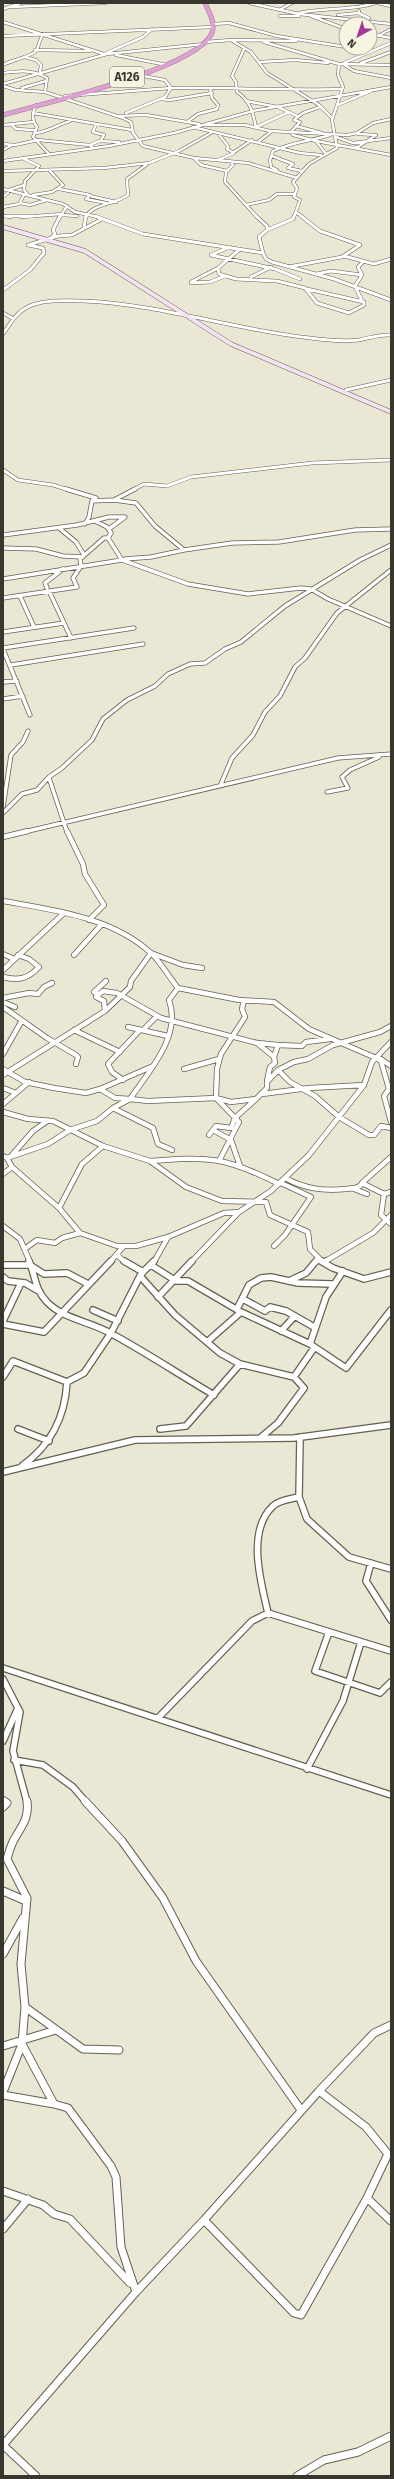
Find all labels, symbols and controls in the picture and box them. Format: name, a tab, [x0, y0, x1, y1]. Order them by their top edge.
north arrow	[338, 16, 378, 56]
text: N	[345, 36, 359, 51]
road number: A126	[110, 67, 144, 87]

